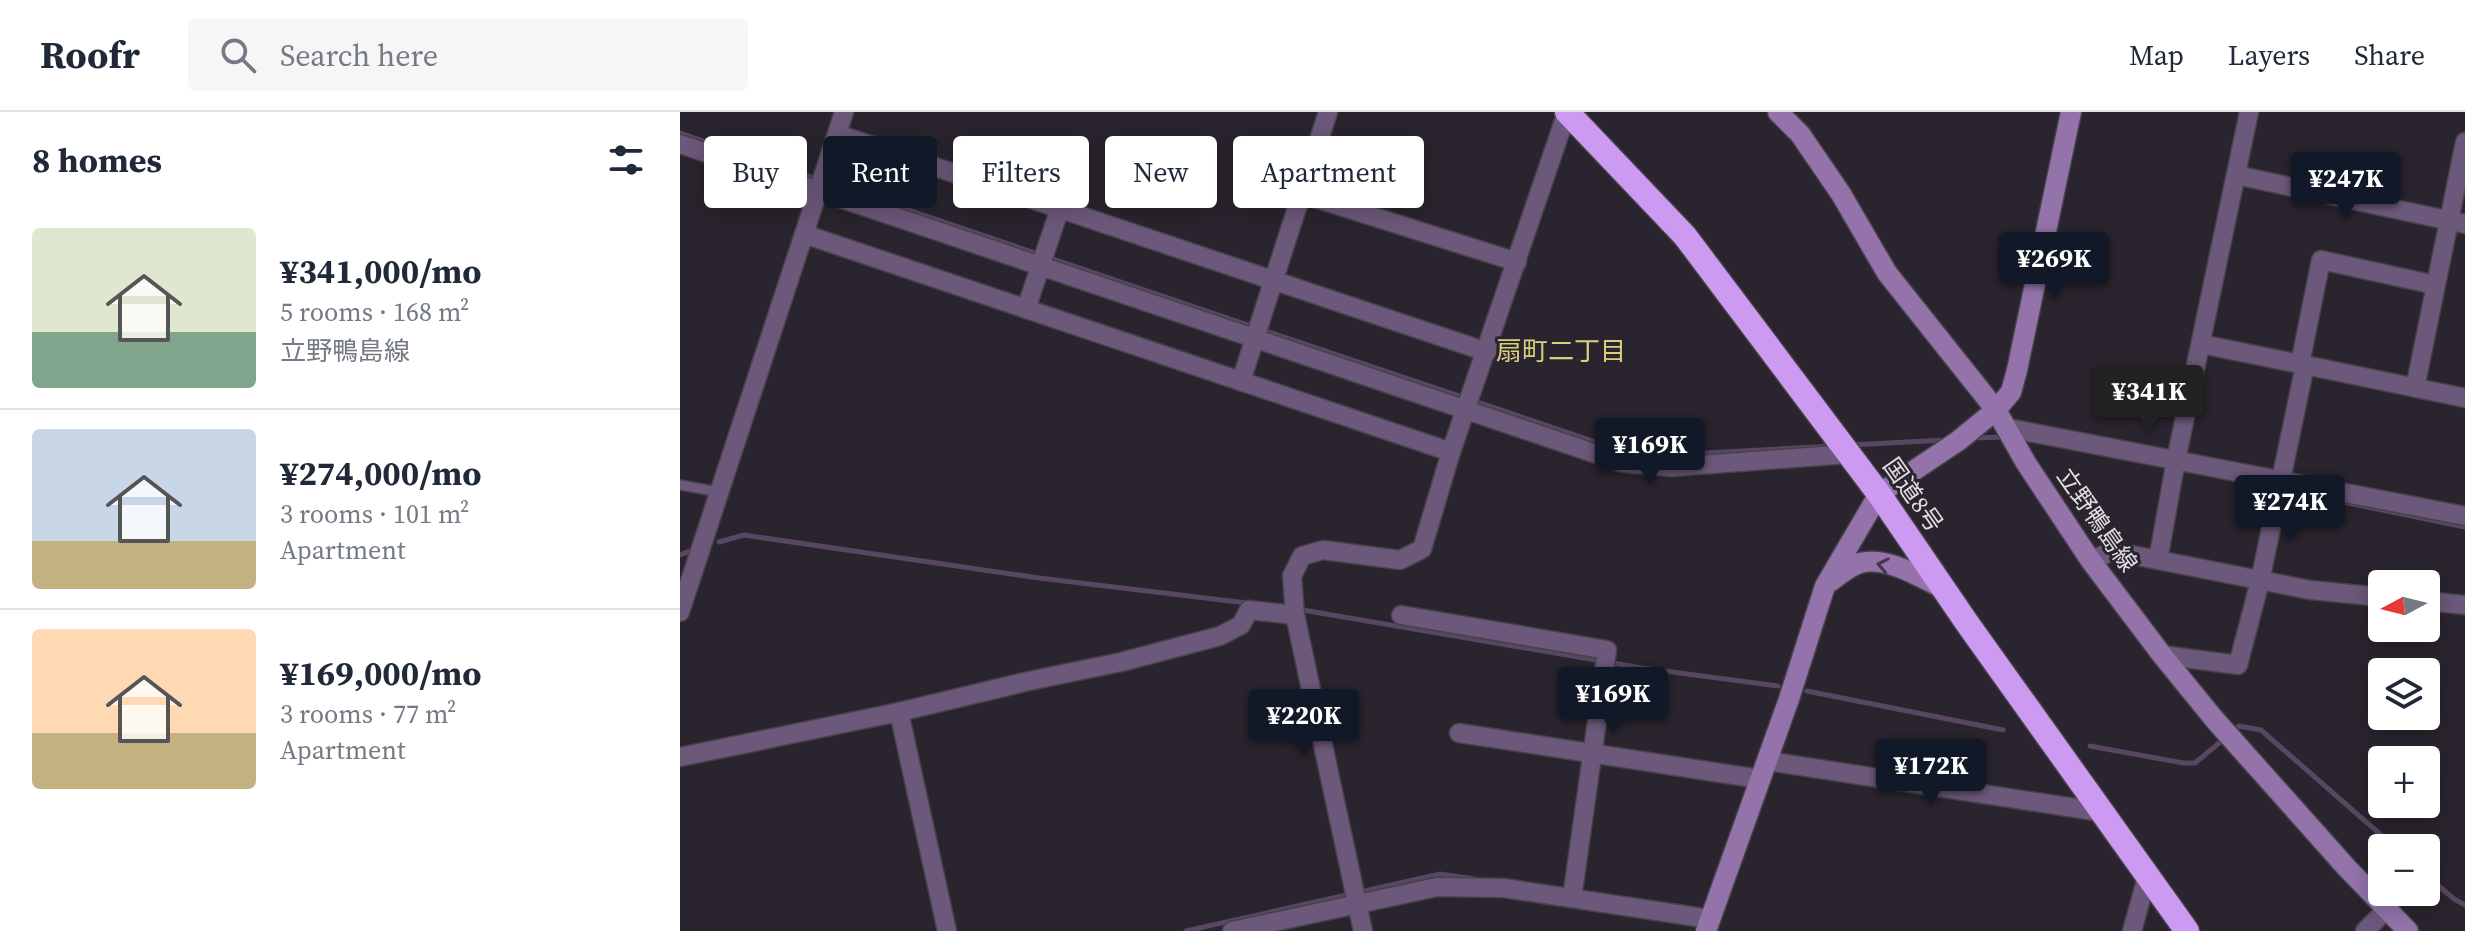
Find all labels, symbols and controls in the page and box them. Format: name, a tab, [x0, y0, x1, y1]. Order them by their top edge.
search box	[188, 19, 748, 91]
text: Roofr	[40, 29, 140, 81]
icon: search	[216, 33, 260, 77]
text: Search here	[280, 35, 438, 76]
text: Map	[2129, 36, 2184, 74]
text: Layers	[2228, 36, 2310, 74]
text: Share	[2354, 36, 2425, 74]
chip: Buy	[704, 136, 807, 208]
chip: Rent	[823, 136, 937, 208]
chip: Filters	[953, 136, 1089, 208]
chip: New	[1105, 136, 1217, 208]
chip: Apartment	[1233, 136, 1424, 208]
text: 8 homes	[32, 137, 162, 183]
icon: filters	[604, 138, 648, 182]
pin: ¥247K	[2290, 152, 2402, 220]
text: ¥247K	[2309, 160, 2383, 196]
pin: ¥269K	[1998, 232, 2110, 300]
text: ¥269K	[2017, 240, 2091, 276]
text: ¥341,000/mo	[280, 248, 481, 294]
icon: home	[96, 260, 192, 356]
text: 5 rooms · 168 m²	[280, 294, 469, 330]
text: 立野鴨島線	[280, 333, 410, 369]
district label: 扇町二丁目	[1496, 333, 1626, 369]
pin: ¥341K	[2093, 365, 2205, 433]
text: ¥341K	[2112, 373, 2186, 409]
pin: ¥169K	[1594, 418, 1706, 486]
text: ¥169K	[1613, 426, 1687, 462]
text: ¥274,000/mo	[280, 450, 481, 496]
street label: 国道8号	[1876, 451, 1951, 539]
icon: home	[96, 461, 192, 557]
street label: 立野鴨島線	[2049, 461, 2145, 578]
pin: ¥274K	[2234, 475, 2346, 543]
text: ¥274K	[2253, 483, 2327, 519]
text: 3 rooms · 101 m²	[280, 496, 469, 532]
text: Apartment	[280, 532, 405, 568]
one-way arrow	[1876, 558, 1890, 575]
north arrow	[2368, 570, 2440, 642]
map controls	[2368, 570, 2440, 906]
text: ¥169,000/mo	[280, 650, 481, 696]
button: layers	[2368, 658, 2440, 730]
icon: home	[96, 661, 192, 757]
pin: ¥169K	[1557, 667, 1669, 735]
text: ¥169K	[1576, 675, 1650, 711]
pin: ¥220K	[1248, 689, 1360, 757]
text: 3 rooms · 77 m²	[280, 696, 456, 732]
text: ¥220K	[1267, 697, 1341, 733]
text: Apartment	[280, 732, 405, 768]
pin: ¥172K	[1875, 739, 1987, 807]
button: +	[2368, 746, 2440, 818]
text: ¥172K	[1894, 747, 1968, 783]
button: −	[2368, 834, 2440, 906]

